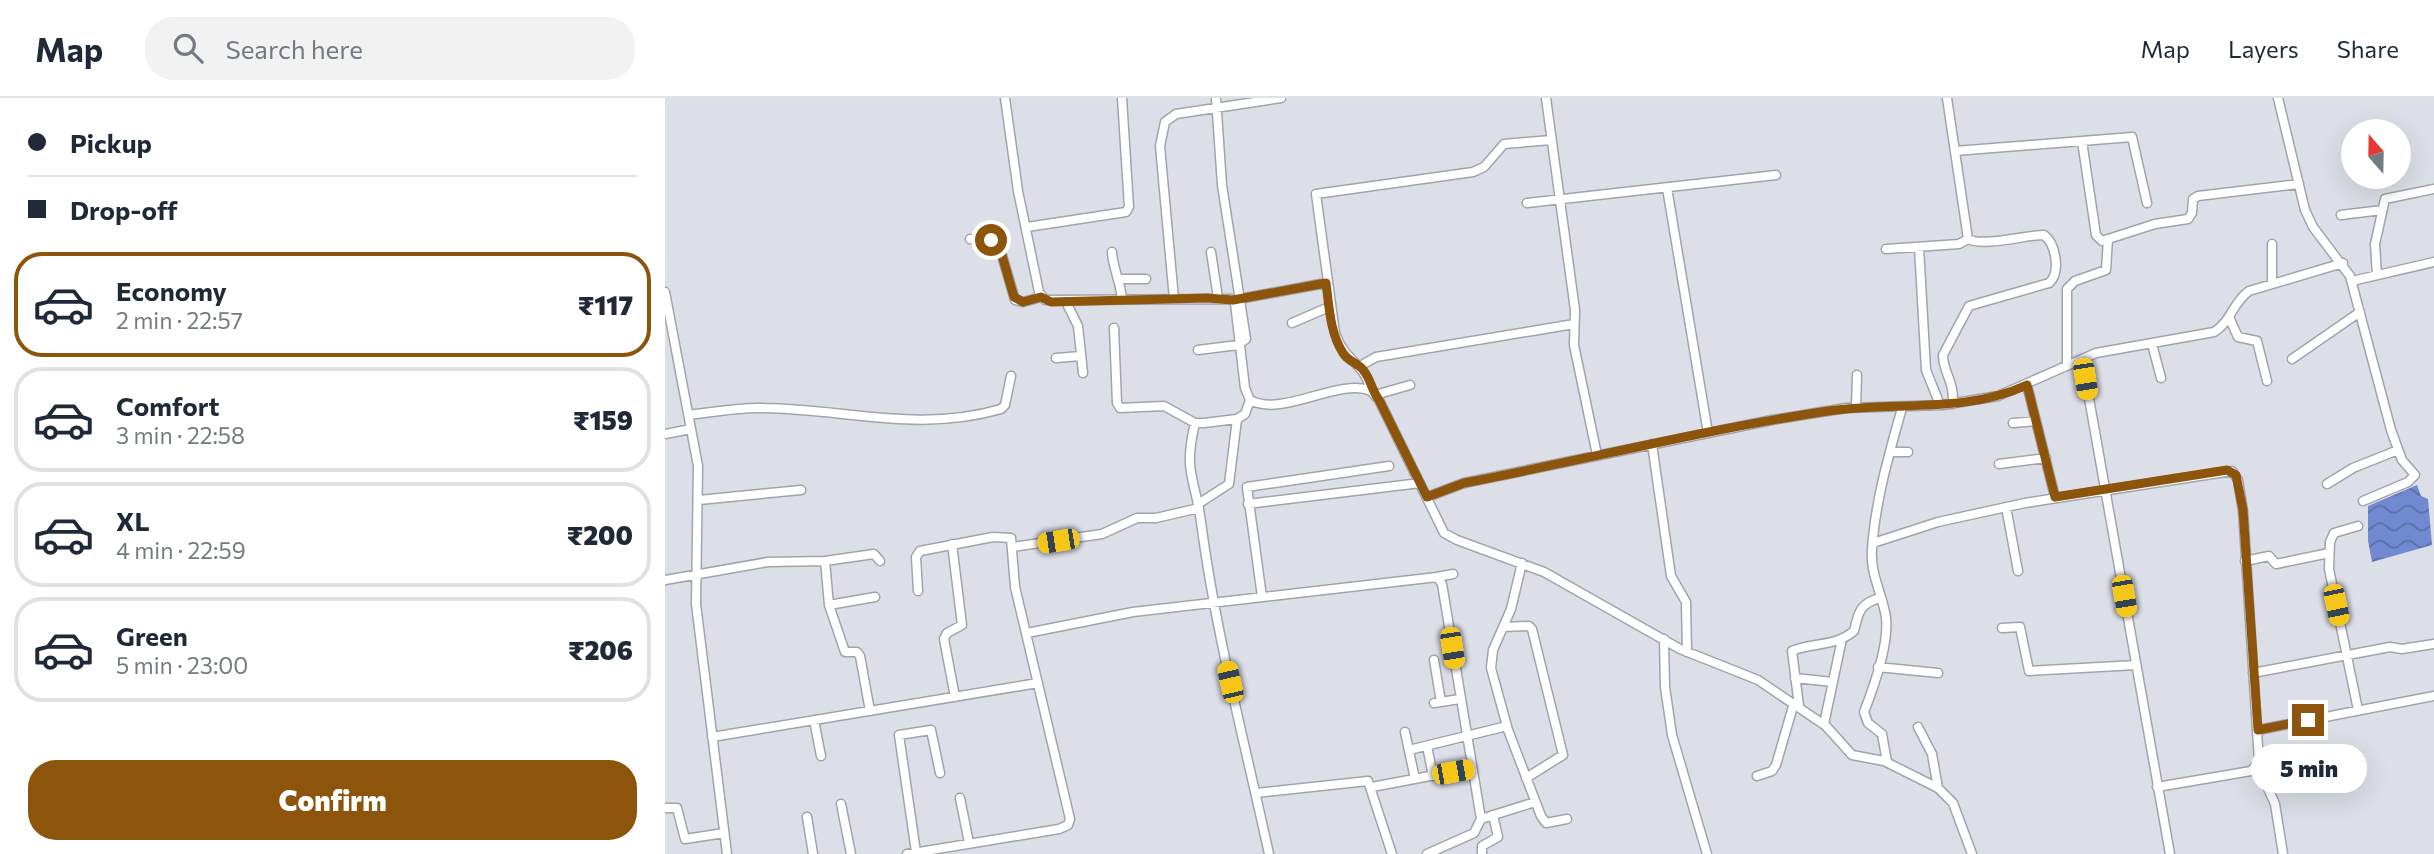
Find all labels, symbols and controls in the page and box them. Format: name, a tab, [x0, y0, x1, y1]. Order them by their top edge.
search box	[145, 17, 635, 80]
text: Map	[35, 28, 103, 69]
icon: search	[169, 29, 207, 67]
text: Search here	[225, 33, 363, 64]
text: Map	[2141, 34, 2190, 63]
text: Layers	[2228, 34, 2299, 63]
text: Share	[2337, 34, 2399, 63]
north arrow	[2341, 119, 2411, 189]
map controls	[2341, 119, 2411, 189]
text: Pickup	[70, 127, 152, 158]
text: Drop-off	[70, 194, 177, 225]
route start	[975, 224, 1007, 256]
icon: car	[32, 273, 95, 336]
text: Economy	[116, 275, 227, 306]
text: ₹117	[578, 289, 633, 320]
text: 2 min · 22:57	[116, 306, 243, 334]
car	[2072, 357, 2099, 401]
icon: car	[32, 388, 95, 451]
text: Comfort	[116, 390, 219, 421]
text: ₹159	[573, 404, 633, 435]
text: 3 min · 22:58	[116, 421, 245, 449]
icon: car	[32, 503, 95, 566]
text: XL	[116, 505, 150, 536]
text: ₹200	[567, 519, 633, 550]
car	[1036, 527, 1081, 555]
text: 4 min · 22:59	[116, 536, 246, 564]
car	[2111, 573, 2138, 619]
car	[2322, 582, 2351, 628]
icon: car	[32, 618, 95, 681]
text: Green	[116, 620, 188, 651]
car	[1439, 626, 1466, 670]
text: ₹206	[568, 634, 633, 665]
text: 5 min · 23:00	[116, 651, 248, 679]
car	[1216, 659, 1245, 705]
route end	[2292, 704, 2324, 736]
callout: 5 min	[2250, 744, 2366, 794]
text: 5 min	[2280, 754, 2338, 782]
car	[1431, 758, 1476, 786]
button: Confirm	[28, 760, 637, 840]

